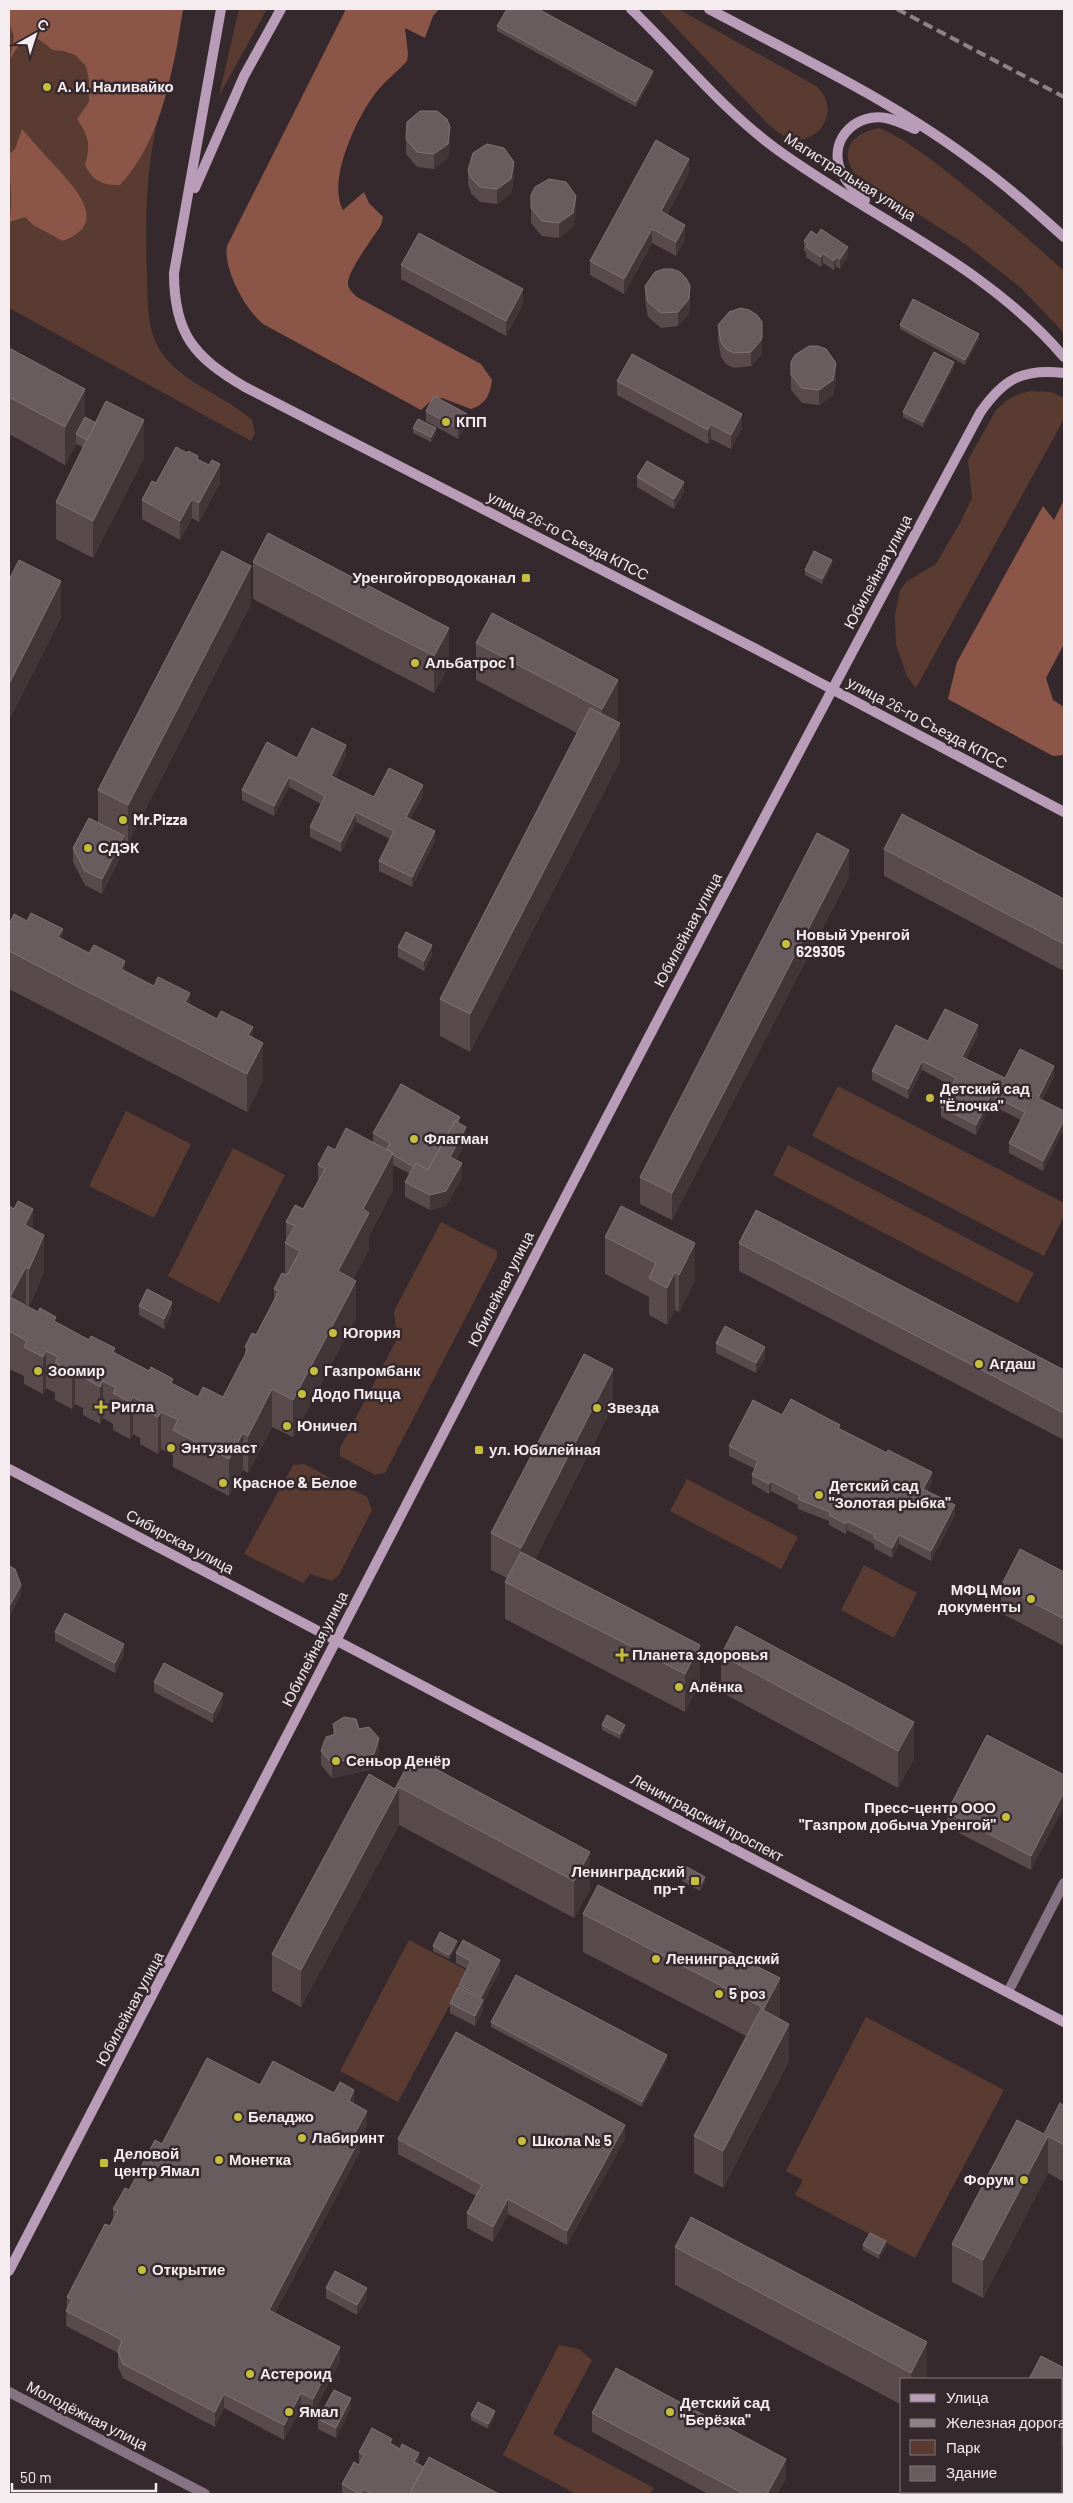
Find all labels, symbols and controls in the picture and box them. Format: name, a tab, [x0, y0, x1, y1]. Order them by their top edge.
north arrow	[10, 10, 60, 60]
text: С	[34, 15, 53, 34]
place label: А. И. Наливайко	[57, 77, 174, 95]
marker: А. И. Наливайко	[41, 81, 53, 93]
street label: Магистральная улица	[782, 128, 920, 224]
place label: КПП	[456, 412, 487, 430]
marker: КПП	[440, 416, 452, 428]
street label: улица 26-го Съезда КПСС	[485, 487, 652, 584]
street label: Юбилейная улица	[839, 511, 915, 632]
place label: Уренгойгорводоканал	[352, 568, 516, 586]
marker: Уренгойгорводоканал	[520, 572, 532, 584]
place label: Альбатрос 1	[425, 653, 514, 671]
marker: Альбатрос 1	[409, 657, 421, 669]
street label: улица 26-го Съезда КПСС	[844, 672, 1011, 772]
place label: Mr.Pizza	[133, 810, 188, 828]
marker: Mr.Pizza	[117, 814, 129, 826]
place label: СДЭК	[98, 838, 140, 856]
marker: СДЭК	[82, 842, 94, 854]
street label: Юбилейная улица	[649, 869, 725, 990]
place label: Новый Уренгой 629305	[796, 925, 910, 960]
marker: Новый Уренгой 629305	[780, 938, 792, 950]
place label: Детский сад "Ёлочка"	[940, 1079, 1030, 1114]
marker: Детский сад "Ёлочка"	[924, 1092, 936, 1104]
place label: Флагман	[424, 1129, 489, 1147]
marker: Флагман	[408, 1133, 420, 1145]
street label: Юбилейная улица	[463, 1227, 537, 1349]
place label: Югория	[343, 1323, 401, 1341]
marker: Югория	[327, 1327, 339, 1339]
place label: Агдаш	[989, 1354, 1036, 1372]
marker: Агдаш	[973, 1358, 985, 1370]
place label: Зоомир	[48, 1361, 105, 1379]
place label: Газпромбанк	[324, 1361, 421, 1379]
marker: Зоомир	[32, 1365, 44, 1377]
marker: Газпромбанк	[308, 1365, 320, 1377]
place label: Додо Пицца	[312, 1384, 401, 1402]
marker: Додо Пицца	[296, 1388, 308, 1400]
place label: Ригла	[111, 1397, 155, 1415]
place label: Звезда	[607, 1398, 660, 1416]
marker: Ригла	[95, 1401, 107, 1413]
marker: Звезда	[591, 1402, 603, 1414]
place label: Юничел	[297, 1416, 357, 1434]
marker: Юничел	[281, 1420, 293, 1432]
place label: Энтузиаст	[181, 1438, 257, 1456]
place label: ул. Юбилейная	[489, 1440, 601, 1458]
marker: Энтузиаст	[165, 1442, 177, 1454]
marker: ул. Юбилейная	[473, 1444, 485, 1456]
place label: Красное & Белое	[233, 1473, 357, 1491]
place label: Детский сад "Золотая рыбка"	[829, 1476, 951, 1511]
marker: Красное & Белое	[217, 1477, 229, 1489]
marker: Детский сад "Золотая рыбка"	[813, 1489, 825, 1501]
street label: Сибирская улица	[123, 1505, 238, 1577]
place label: МФЦ Мои документы	[938, 1580, 1021, 1615]
street label: Юбилейная улица	[277, 1587, 351, 1709]
marker: МФЦ Мои документы	[1025, 1593, 1037, 1605]
place label: Планета здоровья	[632, 1645, 768, 1663]
marker: Планета здоровья	[616, 1649, 628, 1661]
place label: Алёнка	[689, 1677, 743, 1695]
marker: Алёнка	[673, 1681, 685, 1693]
place label: Сеньор Денёр	[346, 1751, 451, 1769]
marker: Сеньор Денёр	[330, 1755, 342, 1767]
street label: Ленинградский проспект	[628, 1769, 787, 1865]
place label: Пресс-центр ООО "Газпром добыча Уренгой"	[799, 1798, 997, 1833]
marker: Пресс-центр ООО "Газпром добыча Уренгой"	[1000, 1811, 1012, 1823]
place label: Ленинградский пр-т	[571, 1862, 685, 1897]
marker: Ленинградский пр-т	[689, 1875, 701, 1887]
street label: Юбилейная улица	[91, 1948, 167, 2069]
place label: Ленинградский	[666, 1949, 780, 1967]
marker: Ленинградский	[650, 1953, 662, 1965]
place label: 5 роз	[729, 1984, 766, 2002]
marker: 5 роз	[713, 1988, 725, 2000]
place label: Беладжо	[248, 2107, 314, 2125]
marker: Беладжо	[232, 2111, 244, 2123]
place label: Лабиринт	[312, 2128, 385, 2146]
place label: Школа № 5	[532, 2131, 612, 2149]
marker: Лабиринт	[296, 2132, 308, 2144]
marker: Школа № 5	[516, 2135, 528, 2147]
place label: Деловой центр Ямал	[114, 2144, 200, 2179]
place label: Монетка	[229, 2150, 292, 2168]
marker: Монетка	[213, 2154, 225, 2166]
marker: Деловой центр Ямал	[98, 2157, 110, 2169]
place label: Форум	[964, 2170, 1014, 2188]
marker: Форум	[1018, 2174, 1030, 2186]
place label: Открытие	[152, 2260, 225, 2278]
marker: Открытие	[136, 2264, 148, 2276]
place label: Астероид	[260, 2364, 332, 2382]
marker: Астероид	[244, 2368, 256, 2380]
street label: Молодёжная улица	[24, 2377, 152, 2454]
legend	[900, 2378, 1063, 2493]
text: Улица	[946, 2388, 989, 2406]
place label: Детский сад "Берёзка"	[680, 2393, 770, 2428]
place label: Ямал	[299, 2402, 339, 2420]
marker: Ямал	[283, 2406, 295, 2418]
marker: Детский сад "Берёзка"	[664, 2406, 676, 2418]
text: Железная дорога	[946, 2413, 1067, 2431]
text: Парк	[946, 2438, 980, 2456]
scale bar	[12, 2460, 156, 2492]
text: Здание	[946, 2463, 997, 2481]
text: 50 m	[20, 2468, 52, 2486]

